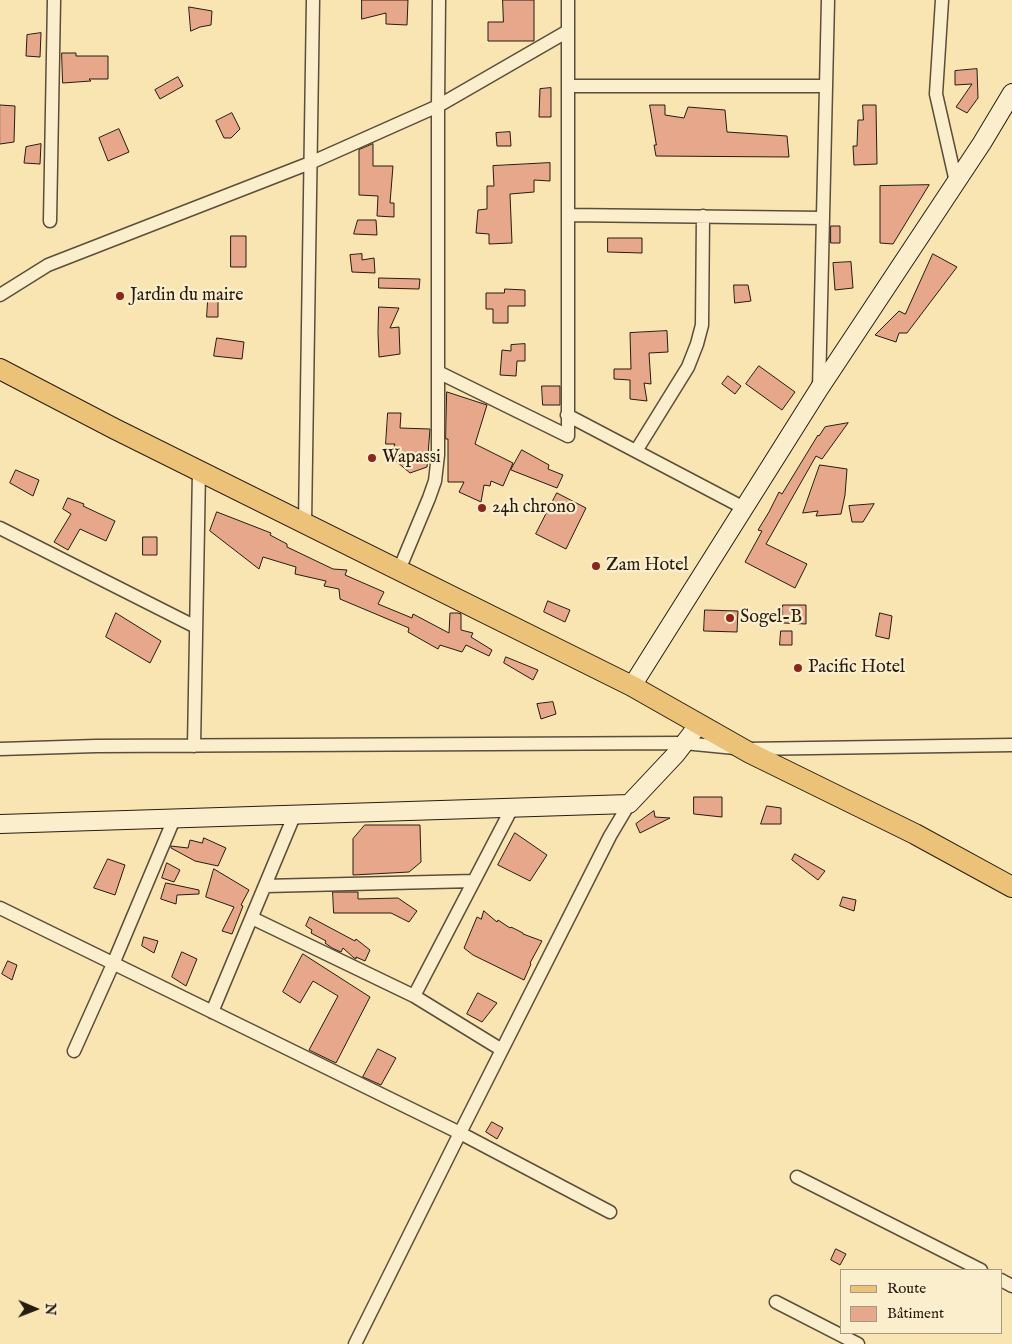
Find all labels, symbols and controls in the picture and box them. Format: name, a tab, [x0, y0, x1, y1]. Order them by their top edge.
place label: Jardin du maire	[130, 285, 243, 307]
marker: Jardin du maire	[114, 290, 126, 302]
place label: Wapassi	[382, 447, 441, 469]
marker: Wapassi	[366, 452, 378, 464]
place label: 24h chrono	[492, 497, 576, 519]
marker: 24h chrono	[476, 502, 488, 514]
place label: Zam Hotel	[606, 555, 688, 577]
marker: Zam Hotel	[590, 560, 602, 572]
place label: Sogel-B	[740, 607, 802, 629]
marker: Sogel-B	[724, 612, 736, 624]
place label: Pacific Hotel	[808, 657, 905, 679]
marker: Pacific Hotel	[792, 662, 804, 674]
legend	[840, 1269, 1002, 1334]
text: Route	[887, 1279, 926, 1298]
north arrow	[10, 1284, 60, 1334]
text: N	[41, 1303, 59, 1315]
text: Bâtiment	[887, 1304, 944, 1323]

